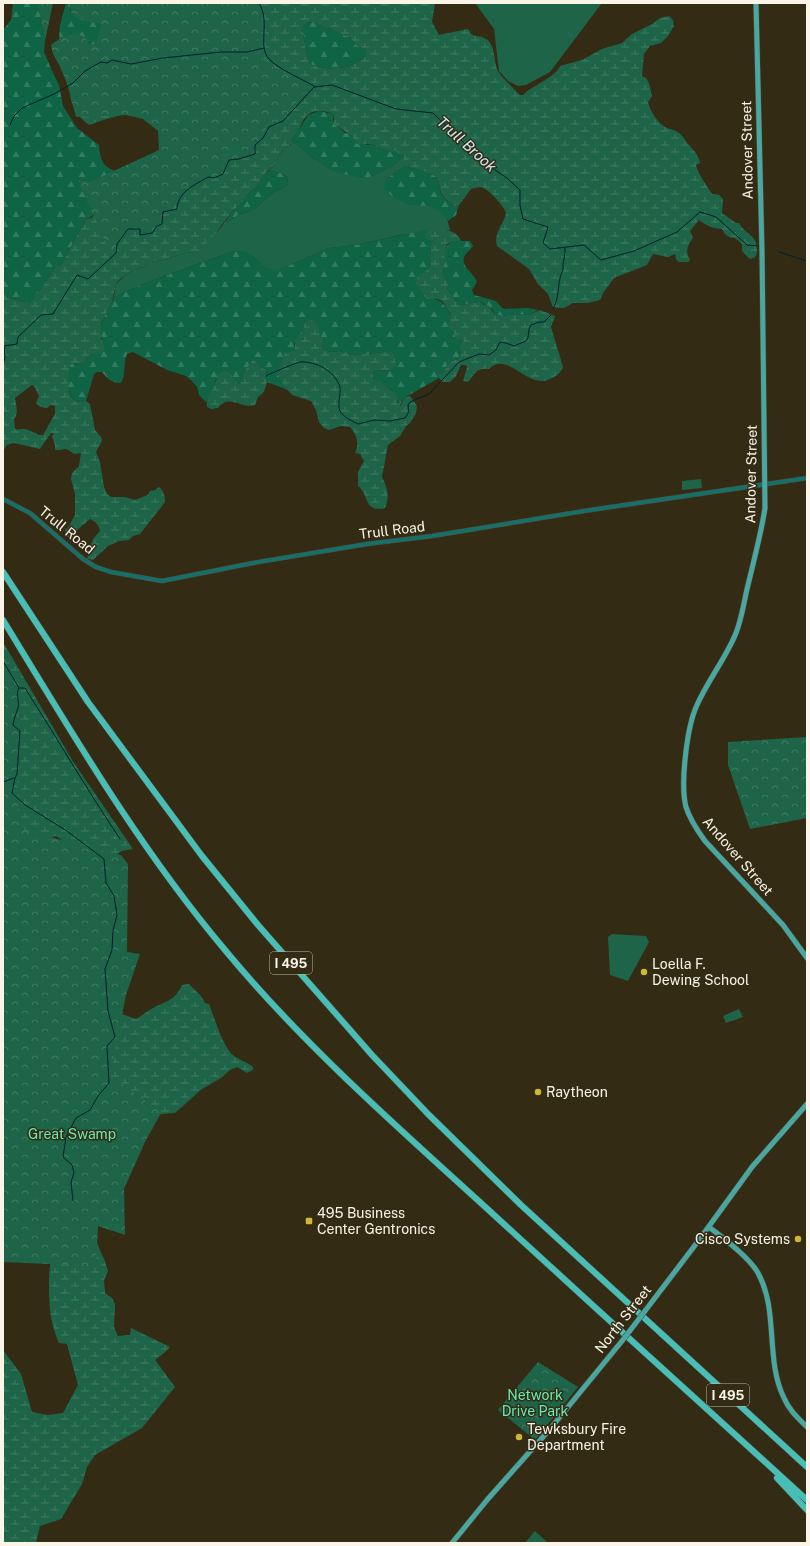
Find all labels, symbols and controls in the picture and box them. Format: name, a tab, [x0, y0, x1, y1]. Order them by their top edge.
street label: Andover Street	[738, 100, 756, 200]
water label: Trull Brook	[434, 113, 501, 176]
street label: Andover Street	[742, 424, 760, 524]
street label: Trull Road	[36, 503, 98, 557]
street label: Trull Road	[358, 518, 426, 542]
street label: Andover Street	[700, 813, 776, 899]
road number: I 495	[270, 952, 312, 974]
place label: Loella F. Dewing School	[652, 956, 749, 988]
marker: Loella F. Dewing School	[639, 967, 649, 977]
place label: Raytheon	[546, 1084, 608, 1100]
marker: Raytheon	[533, 1087, 543, 1097]
park label: Great Swamp	[28, 1126, 116, 1142]
place label: 495 Business Center Gentronics	[317, 1205, 435, 1237]
marker: 495 Business Center Gentronics	[304, 1216, 314, 1226]
place label: Cisco Systems	[695, 1231, 790, 1247]
marker: Cisco Systems	[793, 1234, 803, 1244]
street label: North Street	[592, 1282, 654, 1356]
road number: I 495	[707, 1384, 749, 1406]
park label: Network Drive Park	[502, 1387, 568, 1419]
place label: Tewksbury Fire Department	[527, 1421, 626, 1453]
marker: Tewksbury Fire Department	[514, 1432, 524, 1442]

